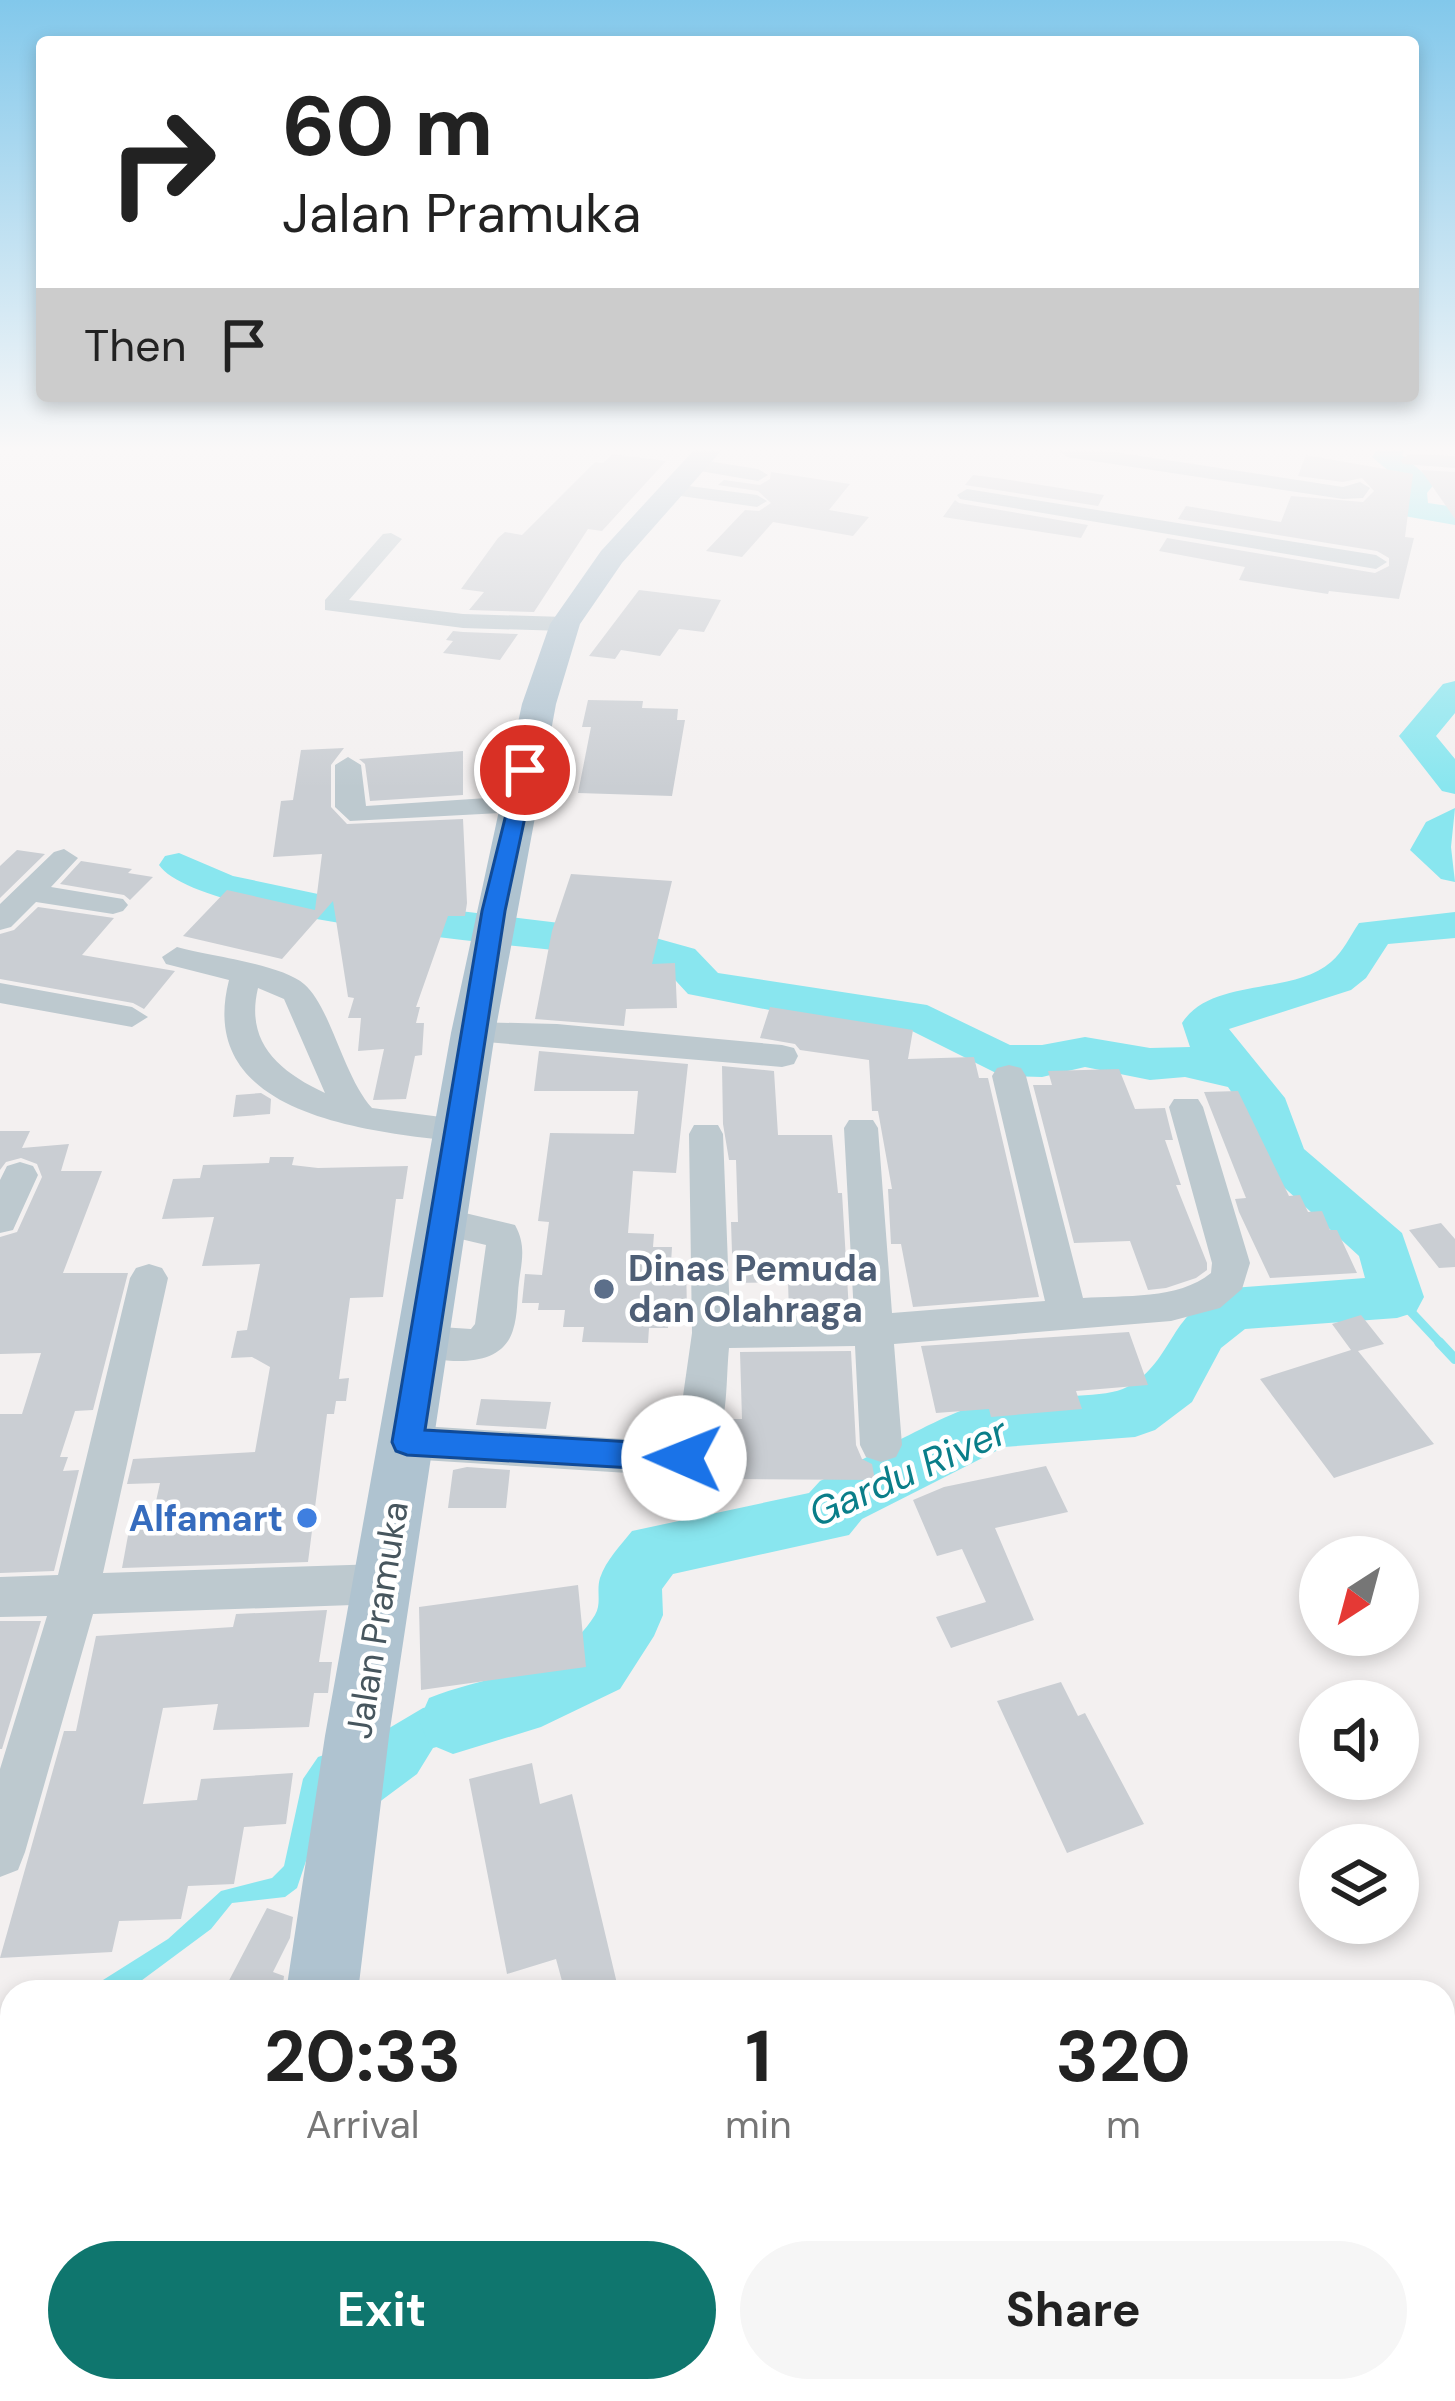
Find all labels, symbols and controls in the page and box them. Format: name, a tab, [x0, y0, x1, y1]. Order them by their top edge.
text: 60 m	[282, 72, 493, 181]
icon: right	[84, 84, 240, 240]
text: Jalan Pramuka	[282, 178, 641, 249]
icon: arrive	[211, 312, 277, 378]
text: Then	[84, 316, 187, 375]
pin	[474, 719, 576, 821]
icon: arrive	[492, 737, 558, 803]
place label: Dinas Pemuda dan Olahraga	[628, 1245, 878, 1333]
marker: Dinas Pemuda dan Olahraga	[591, 1276, 617, 1302]
position arrow	[621, 1395, 747, 1521]
water label: Gardu River	[801, 1405, 1017, 1539]
place label: Alfamart	[129, 1495, 283, 1542]
street label: Jalan Pramuka	[335, 1498, 419, 1742]
marker: Alfamart	[294, 1505, 320, 1531]
north arrow	[1299, 1536, 1419, 1656]
map controls	[1299, 1536, 1419, 1944]
button: sound	[1299, 1680, 1419, 1800]
button: layers	[1299, 1824, 1419, 1944]
text: 20:33	[264, 2010, 461, 2103]
text: 1	[745, 2010, 771, 2103]
text: 320	[1056, 2010, 1191, 2103]
text: Arrival	[306, 2099, 419, 2150]
text: min	[725, 2099, 792, 2150]
text: m	[1106, 2099, 1141, 2150]
button: Exit	[48, 2241, 716, 2379]
button: Share	[740, 2241, 1407, 2379]

